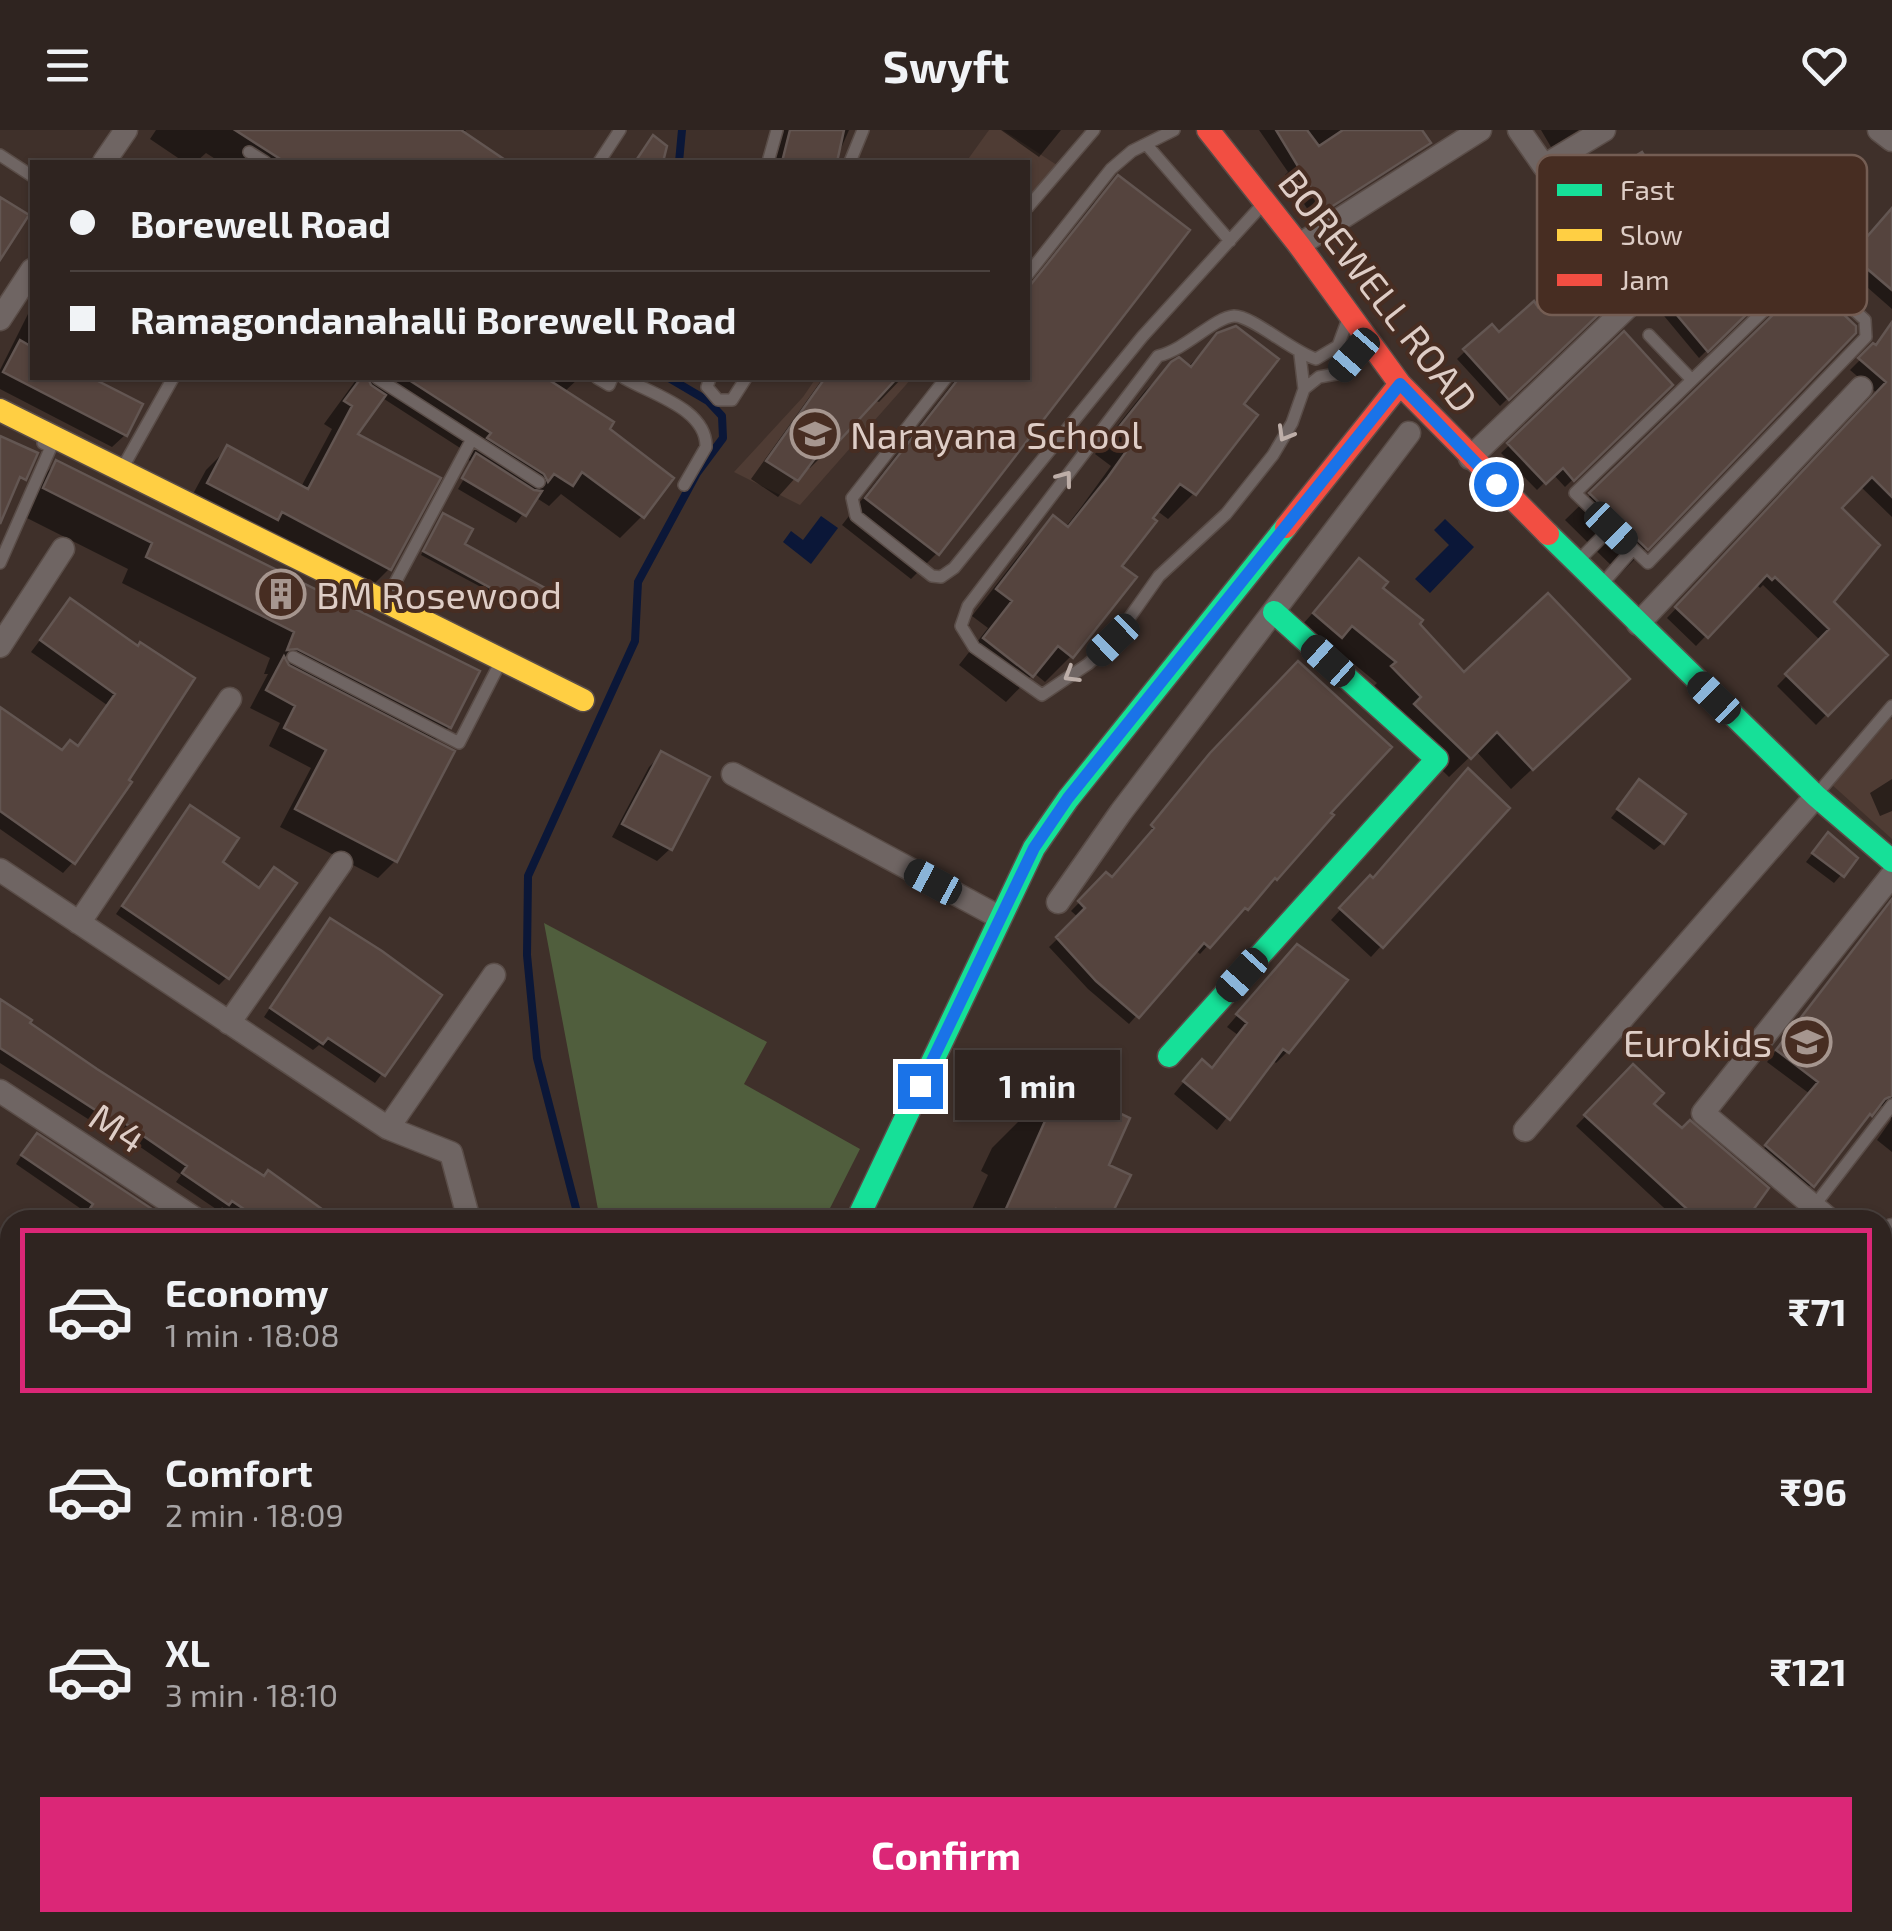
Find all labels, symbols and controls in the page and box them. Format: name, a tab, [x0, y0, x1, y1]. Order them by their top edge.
icon: menu	[40, 38, 95, 93]
text: Swyft	[883, 38, 1009, 92]
icon: heart	[1797, 38, 1852, 93]
legend	[1537, 155, 1867, 315]
street label: BOREWELL ROAD	[1270, 160, 1488, 420]
text: Fast	[1620, 172, 1675, 206]
text: Borewell Road	[130, 200, 391, 246]
text: Slow	[1620, 217, 1683, 251]
text: Jam	[1620, 262, 1669, 296]
text: Ramagondanahalli Borewell Road	[130, 296, 736, 342]
car	[1323, 323, 1385, 387]
school or university icon: Narayana School	[789, 408, 841, 460]
place label: Narayana School	[850, 411, 1142, 457]
one-way arrow	[1278, 423, 1297, 441]
route start	[1474, 462, 1519, 507]
one-way arrow	[1054, 471, 1071, 489]
car	[1579, 496, 1643, 560]
building icon: BM Rosewood	[255, 568, 307, 620]
place label: BM Rosewood	[316, 571, 562, 617]
car	[1081, 608, 1145, 672]
car	[1296, 630, 1360, 692]
one-way arrow	[1064, 663, 1082, 682]
car	[1682, 666, 1746, 730]
car	[899, 855, 967, 909]
car	[1211, 943, 1273, 1007]
school or university icon: Eurokids	[1781, 1016, 1833, 1068]
place label: Eurokids	[1623, 1019, 1772, 1065]
callout: 1 min	[955, 1051, 1120, 1121]
route end	[898, 1064, 943, 1109]
text: 1 min	[999, 1066, 1076, 1104]
street label: M4	[82, 1092, 154, 1162]
icon: car	[45, 1266, 135, 1356]
text: Economy	[165, 1269, 329, 1315]
text: ₹71	[1788, 1288, 1847, 1334]
text: 1 min · 18:08	[165, 1315, 340, 1353]
icon: car	[45, 1446, 135, 1536]
text: Comfort	[165, 1449, 313, 1495]
text: ₹96	[1780, 1468, 1847, 1514]
text: 2 min · 18:09	[165, 1495, 344, 1533]
icon: car	[45, 1626, 135, 1716]
text: XL	[165, 1629, 210, 1675]
text: ₹121	[1770, 1648, 1847, 1694]
text: 3 min · 18:10	[165, 1675, 338, 1713]
button: Confirm	[40, 1797, 1852, 1912]

